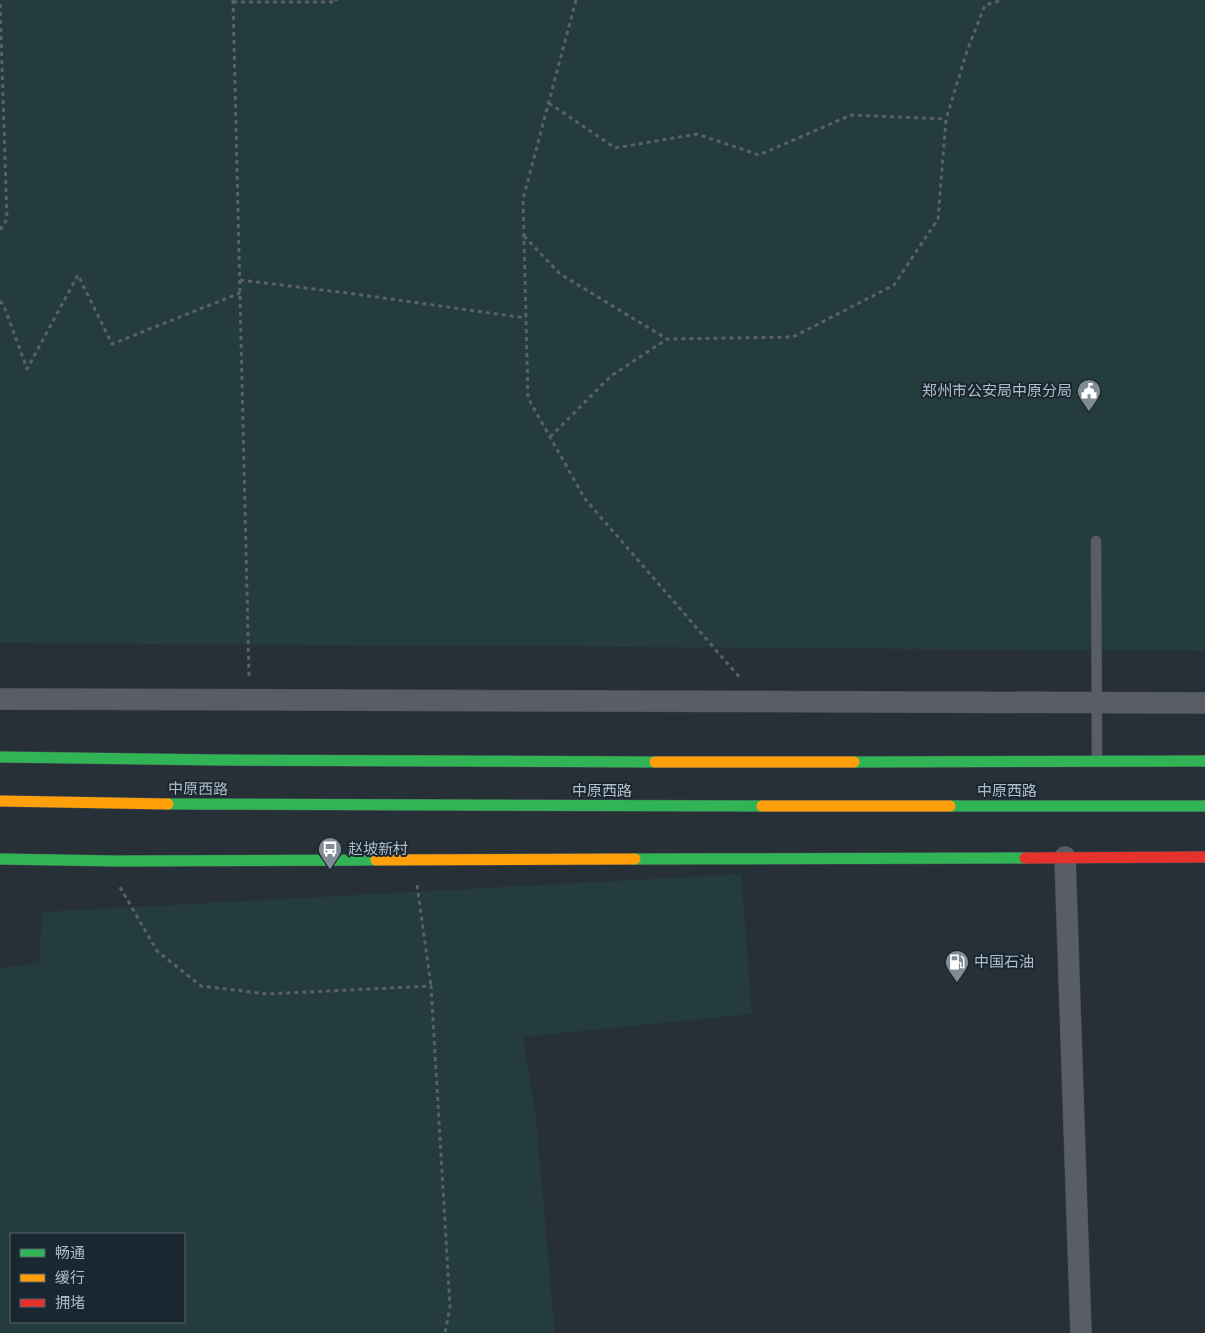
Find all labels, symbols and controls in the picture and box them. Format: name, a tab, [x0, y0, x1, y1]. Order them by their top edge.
public building icon: 郑州市公安局中原分局	[1076, 378, 1102, 412]
place label: 郑州市公安局中原分局	[922, 382, 1072, 399]
street label: 中原西路	[168, 779, 228, 798]
street label: 中原西路	[572, 782, 632, 799]
street label: 中原西路	[977, 782, 1037, 799]
bus stop icon: 赵坡新村	[317, 836, 343, 870]
place label: 赵坡新村	[348, 840, 408, 857]
fuel station icon: 中国石油	[944, 949, 970, 983]
place label: 中国石油	[974, 953, 1034, 970]
legend	[10, 1233, 185, 1323]
text: 畅通	[55, 1244, 85, 1261]
text: 缓行	[55, 1269, 85, 1286]
text: 拥堵	[55, 1294, 85, 1311]

